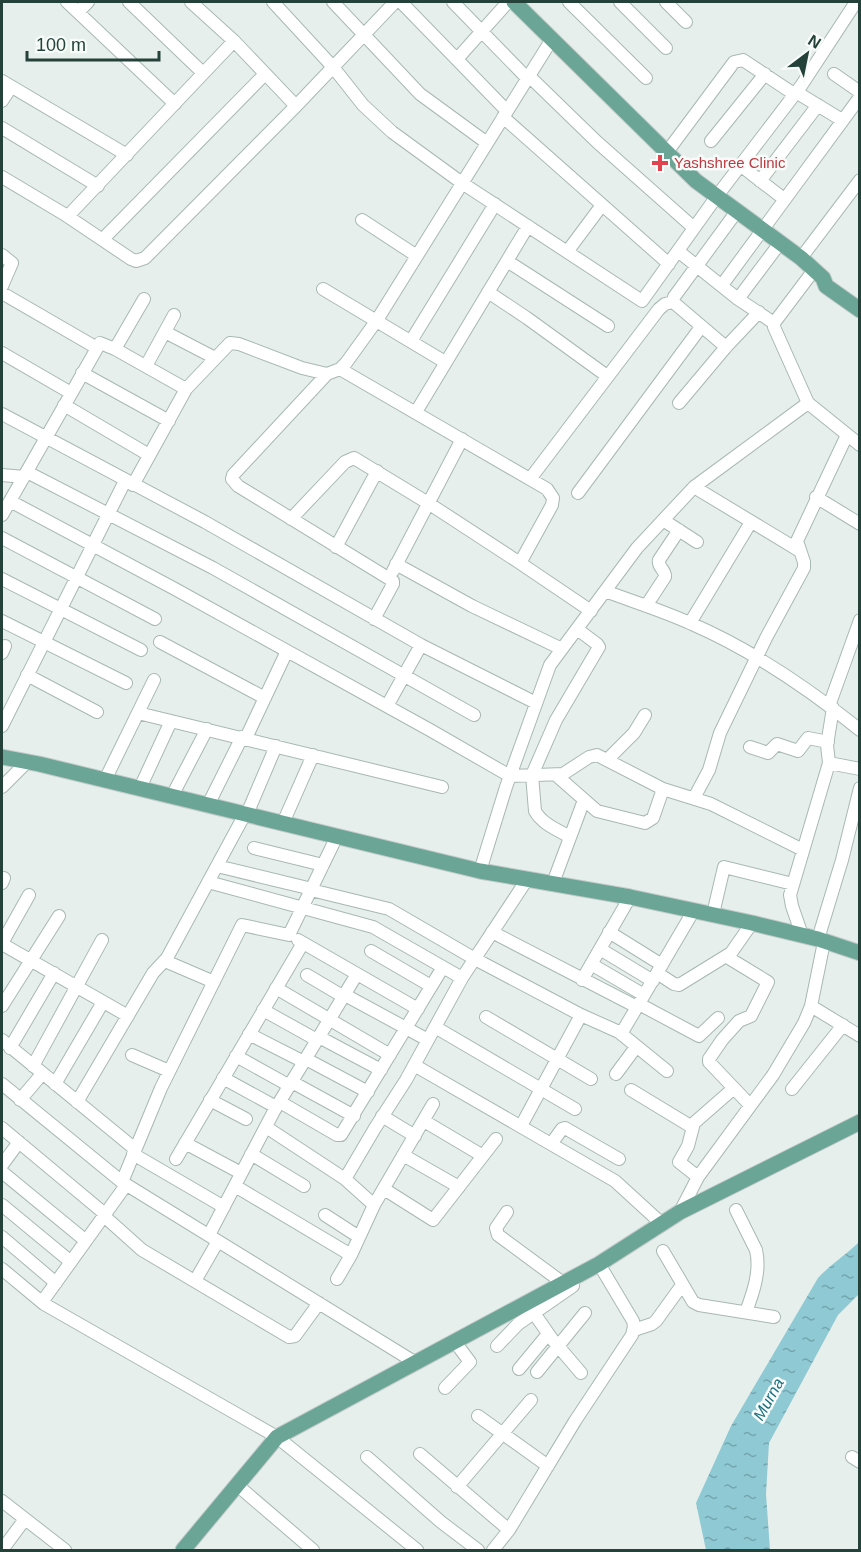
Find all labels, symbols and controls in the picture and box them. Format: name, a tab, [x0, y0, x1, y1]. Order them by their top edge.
scale bar	[27, 24, 159, 62]
north arrow	[777, 24, 837, 84]
text: N	[805, 31, 824, 52]
text: 100 m	[36, 35, 86, 55]
marker: Yashshree Clinic	[651, 154, 669, 172]
place label: Yashshree Clinic	[674, 154, 786, 171]
water label: Murna	[750, 1375, 787, 1423]

